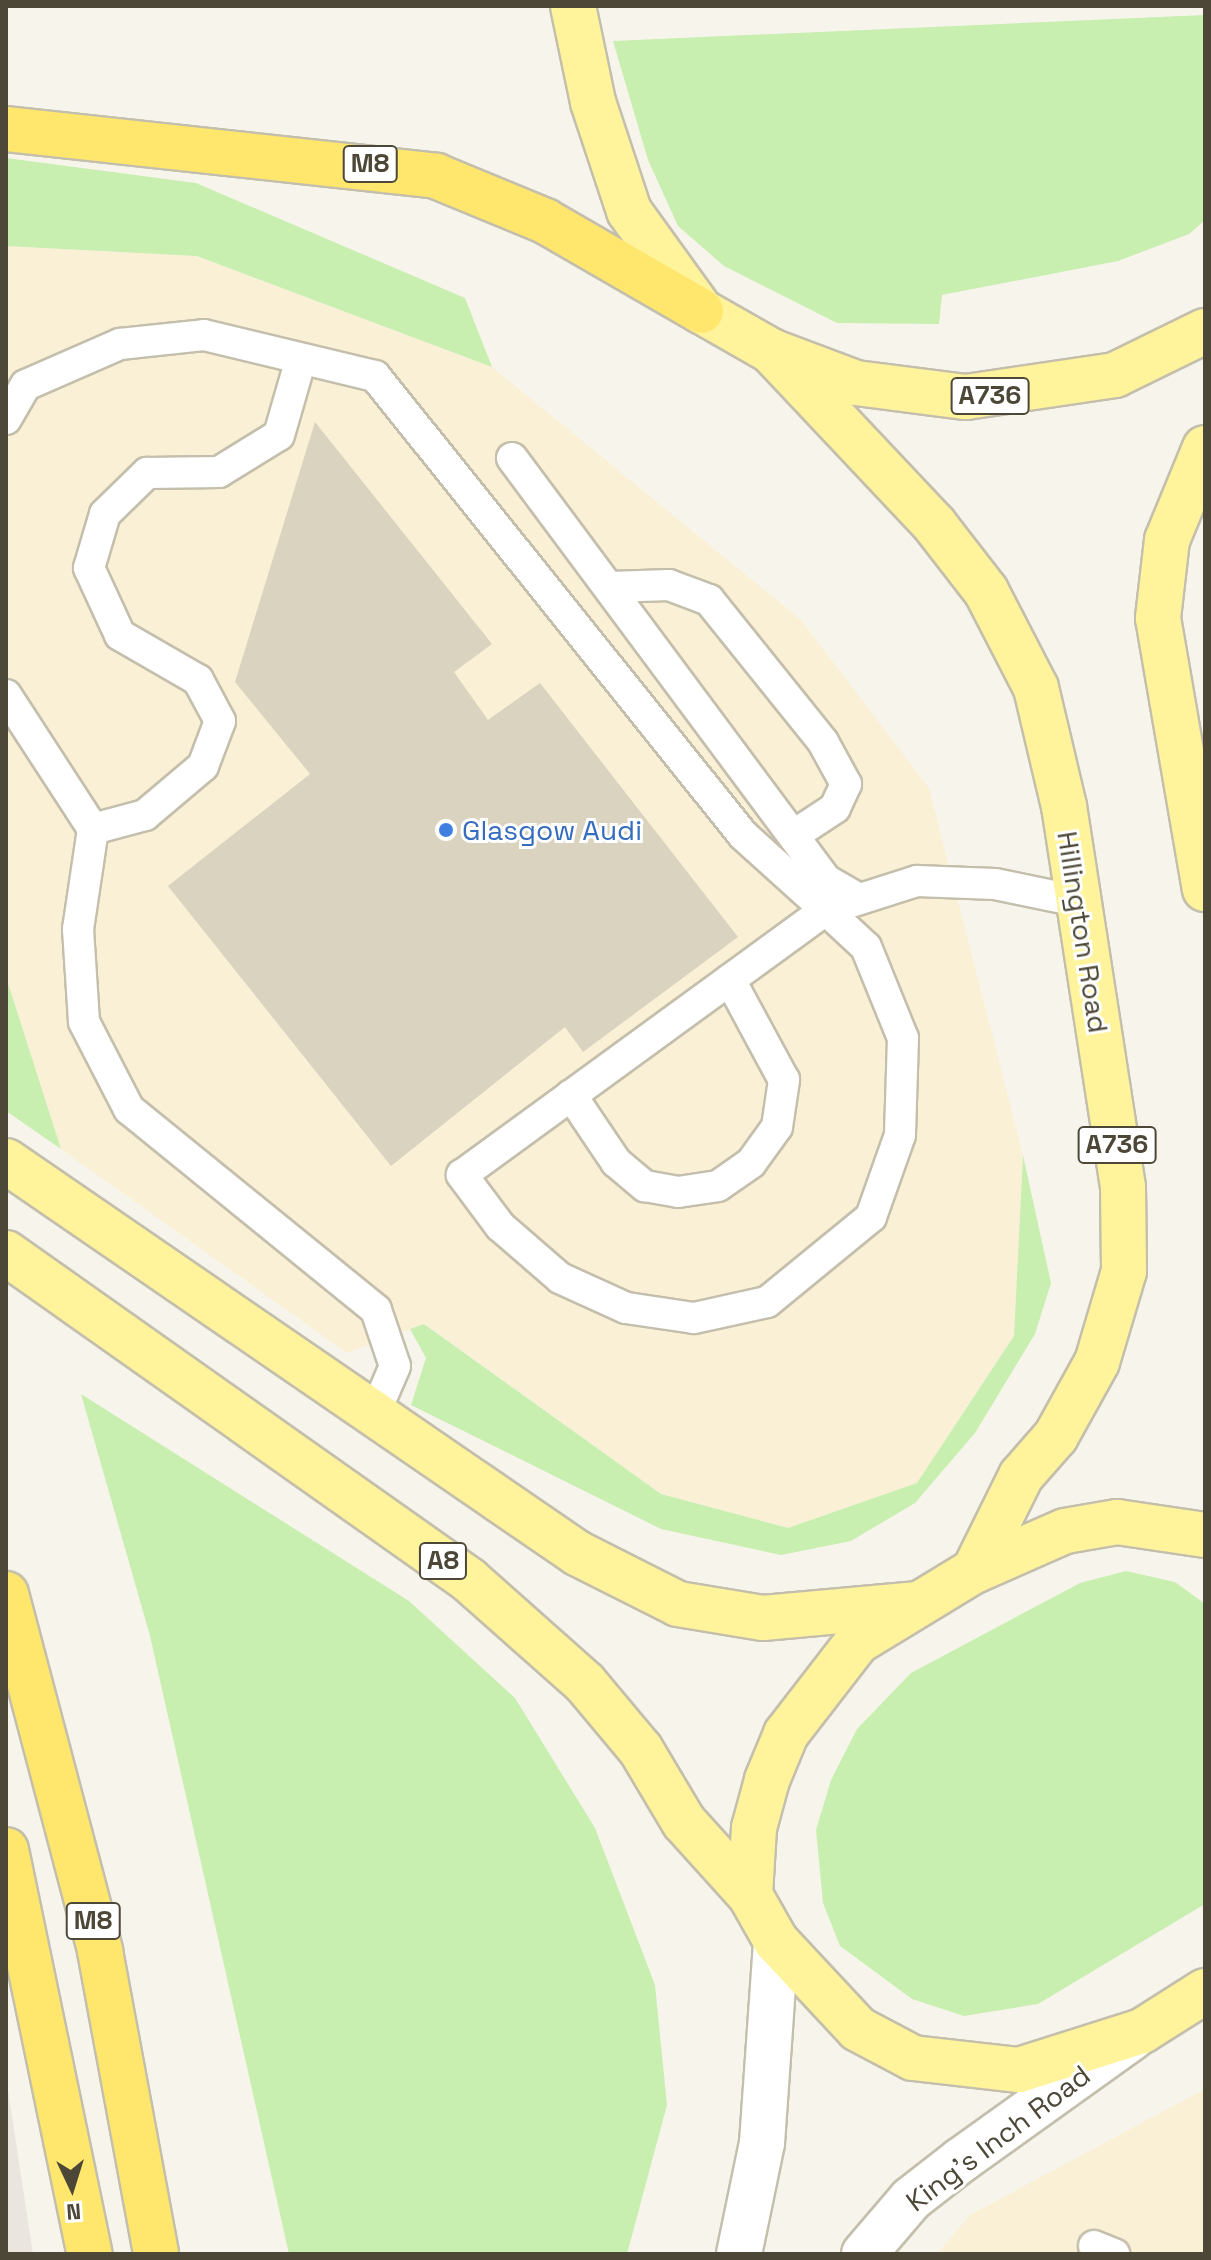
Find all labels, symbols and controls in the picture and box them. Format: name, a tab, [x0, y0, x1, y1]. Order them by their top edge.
road number: M8	[342, 142, 398, 186]
road number: A736	[950, 374, 1030, 418]
place label: Glasgow Audi	[462, 813, 642, 847]
marker: Glasgow Audi	[437, 821, 455, 839]
street label: Hillington Road	[1050, 829, 1116, 1035]
road number: A736	[1077, 1123, 1157, 1167]
road number: A8	[417, 1539, 469, 1583]
road number: M8	[65, 1899, 121, 1943]
street label: King's Inch Road	[899, 2058, 1097, 2218]
north arrow	[32, 2148, 112, 2228]
text: N	[65, 2197, 82, 2226]

